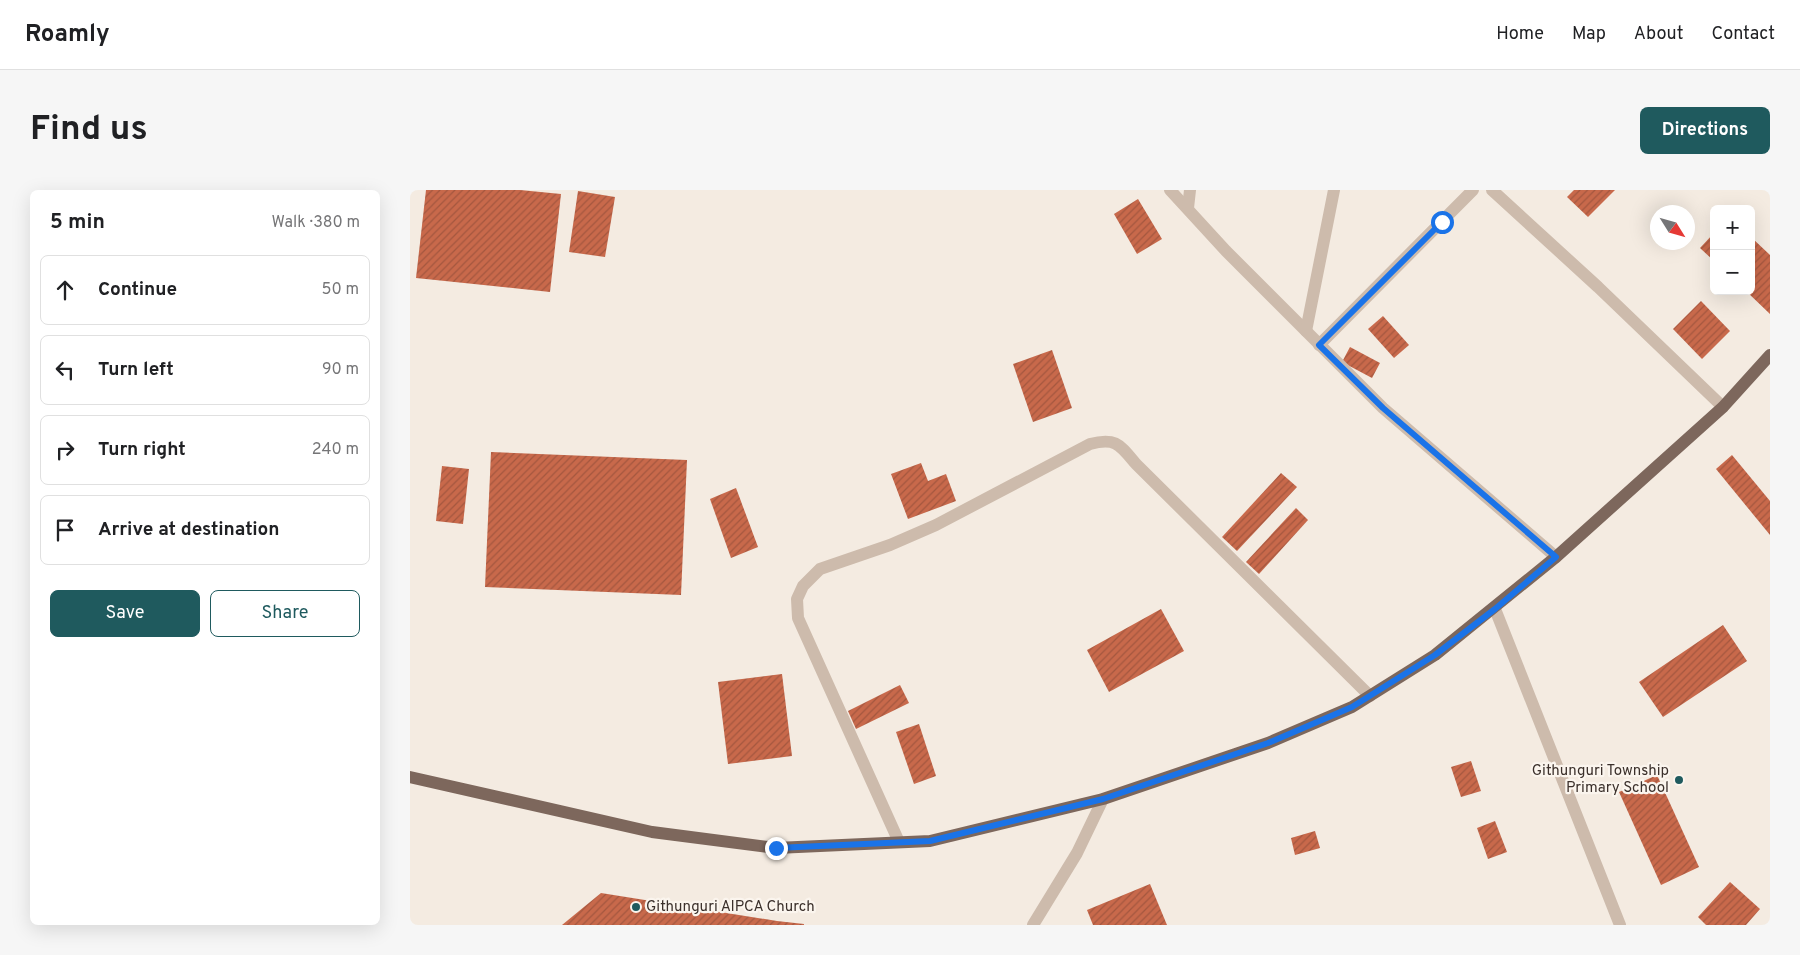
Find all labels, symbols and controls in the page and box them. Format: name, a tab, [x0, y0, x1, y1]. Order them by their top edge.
text: Roamly	[25, 20, 110, 50]
text: Home	[1496, 23, 1544, 46]
text: Map	[1572, 23, 1606, 46]
text: About	[1634, 23, 1683, 46]
text: Contact	[1711, 23, 1775, 46]
button: Directions	[1640, 107, 1770, 154]
text: Find us	[30, 108, 148, 152]
north arrow	[1650, 205, 1695, 250]
map controls	[1710, 205, 1755, 295]
button: +	[1710, 205, 1755, 250]
text: 5 min	[50, 209, 105, 236]
route start	[1431, 211, 1454, 234]
text: Walk · 380 m	[272, 213, 360, 233]
button: −	[1710, 250, 1755, 295]
icon: ahead	[51, 276, 79, 304]
text: Continue	[98, 278, 177, 302]
text: 50 m	[322, 280, 359, 300]
icon: left	[51, 356, 79, 384]
text: Turn left	[98, 358, 174, 382]
text: 90 m	[322, 360, 359, 380]
icon: right	[51, 436, 79, 464]
text: Turn right	[98, 438, 186, 462]
text: 240 m	[312, 440, 359, 460]
icon: arrive	[51, 516, 79, 544]
text: Arrive at destination	[98, 518, 279, 542]
button: Save	[50, 590, 200, 637]
button: Share	[210, 590, 360, 637]
place label: Githunguri Township Primary School	[1532, 762, 1669, 798]
marker: Githunguri Township Primary School	[1673, 774, 1685, 786]
route end	[765, 837, 788, 860]
place label: Githunguri AIPCA Church	[646, 898, 815, 917]
marker: Githunguri AIPCA Church	[630, 901, 642, 913]

